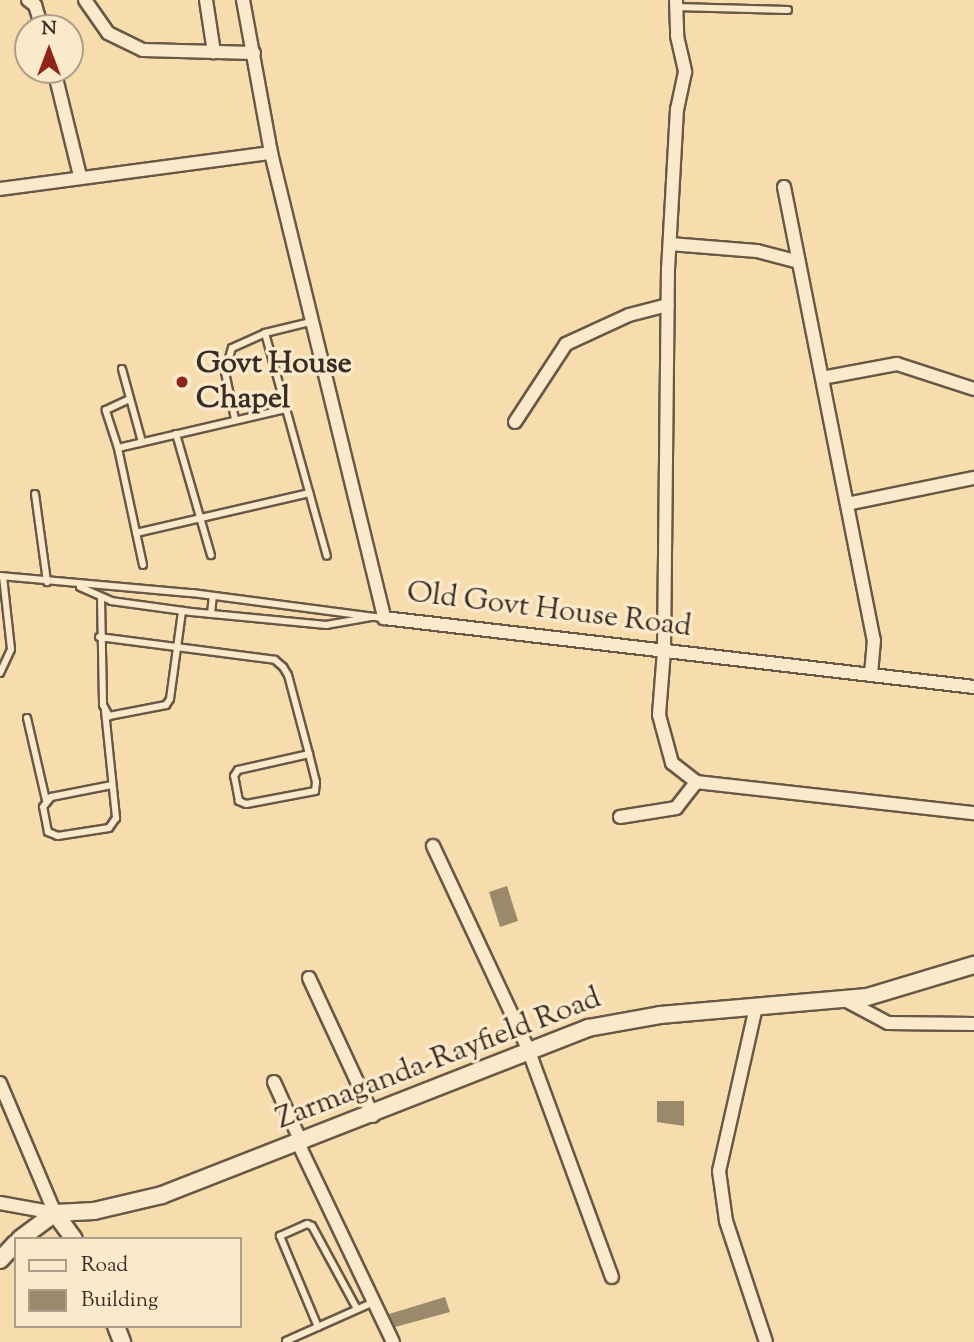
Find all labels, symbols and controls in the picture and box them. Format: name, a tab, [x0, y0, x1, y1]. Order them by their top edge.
north arrow	[14, 14, 84, 84]
text: N	[41, 16, 57, 43]
place label: Govt House Chapel	[196, 347, 352, 418]
marker: Govt House Chapel	[174, 374, 190, 390]
street label: Old Govt House Road	[405, 576, 693, 646]
street label: Zarmaganda-Rayfield Road	[271, 981, 607, 1139]
legend	[14, 1237, 242, 1328]
text: Road	[81, 1251, 128, 1281]
text: Building	[81, 1286, 158, 1316]

